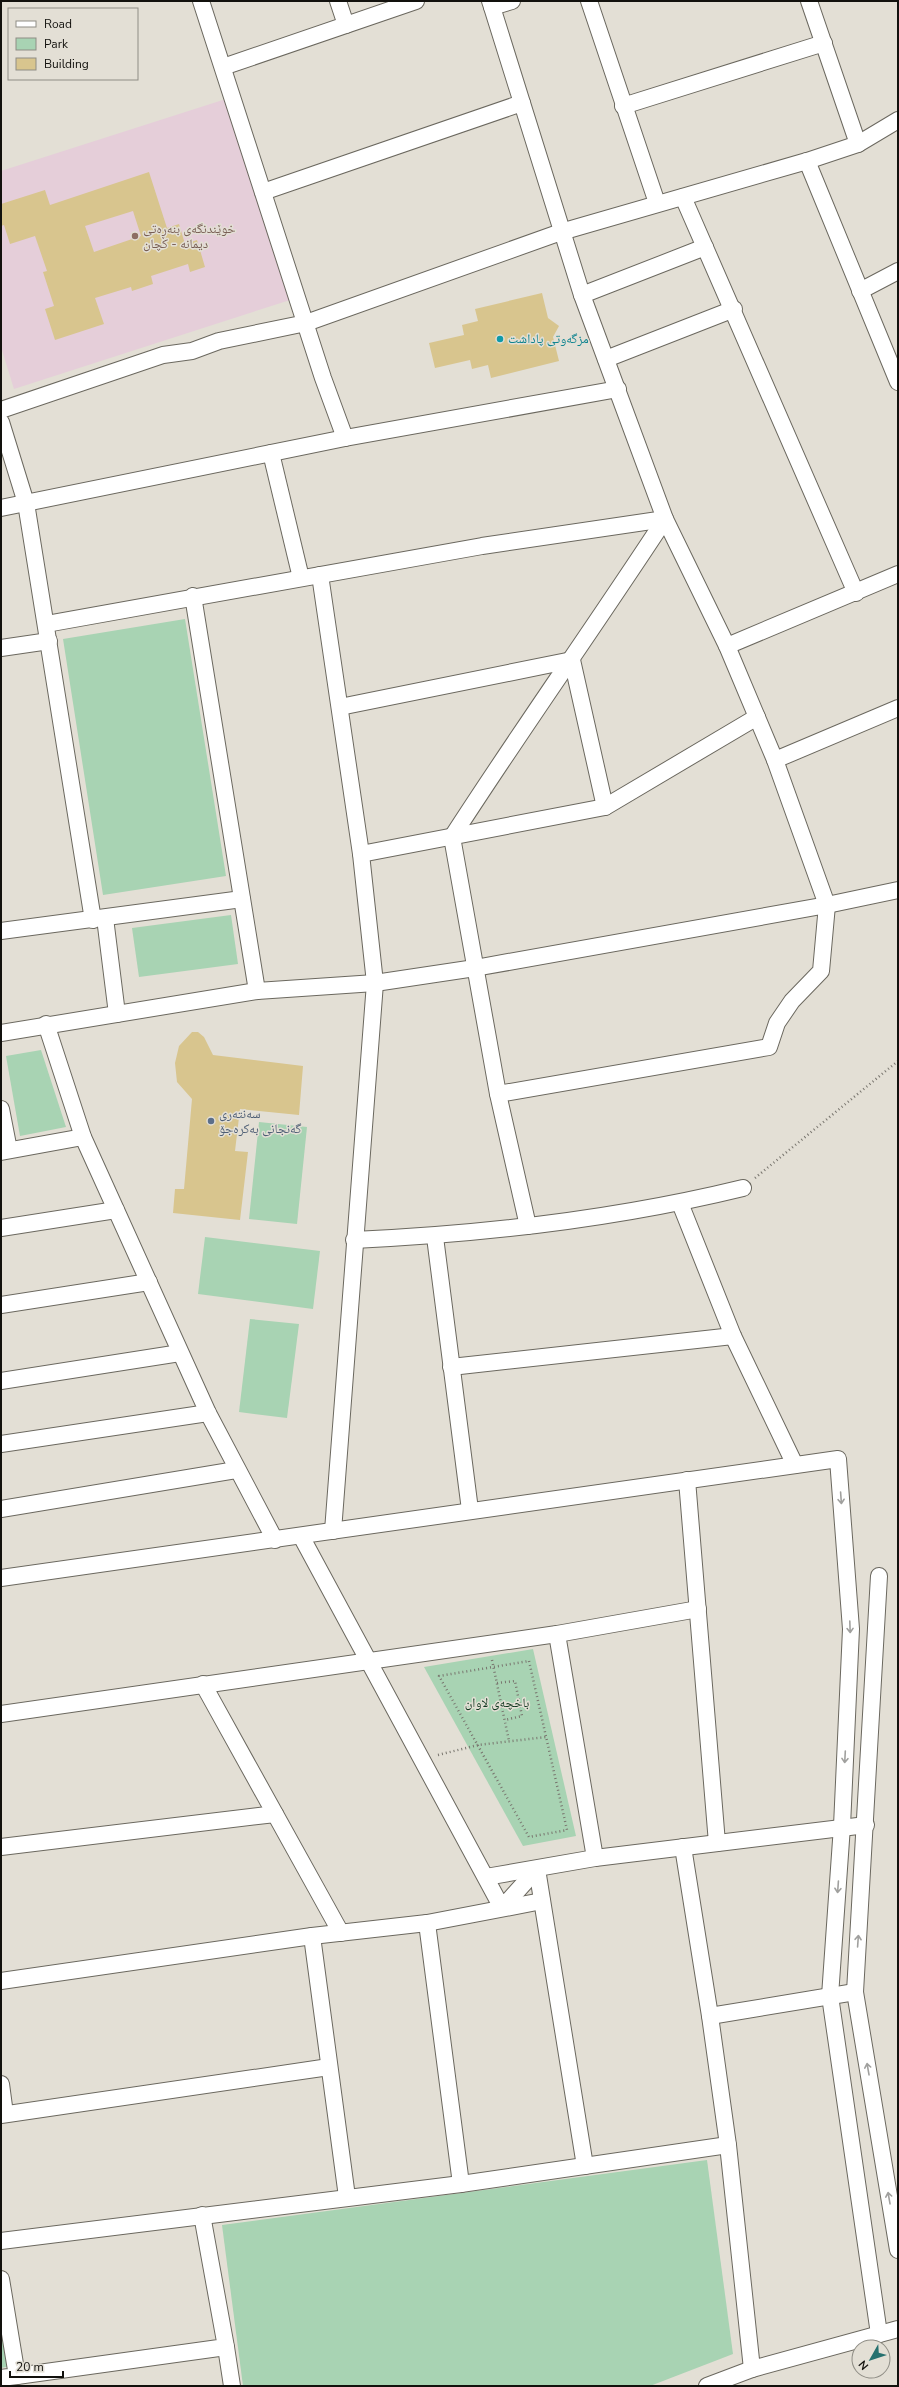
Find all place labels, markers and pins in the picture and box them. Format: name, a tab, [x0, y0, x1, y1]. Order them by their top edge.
place label: خوێندنگەی بنەڕەتی دیمانە - کچان	[143, 220, 236, 253]
marker: خوێندنگەی بنەڕەتی دیمانە - کچان	[130, 231, 140, 241]
place label: مزگەوتی پاداشت	[508, 330, 589, 348]
marker: مزگەوتی پاداشت	[495, 334, 505, 344]
place label: سەنتەری گەنجانی بەکرەجۆ	[219, 1105, 302, 1138]
marker: سەنتەری گەنجانی بەکرەجۆ	[206, 1116, 216, 1126]

